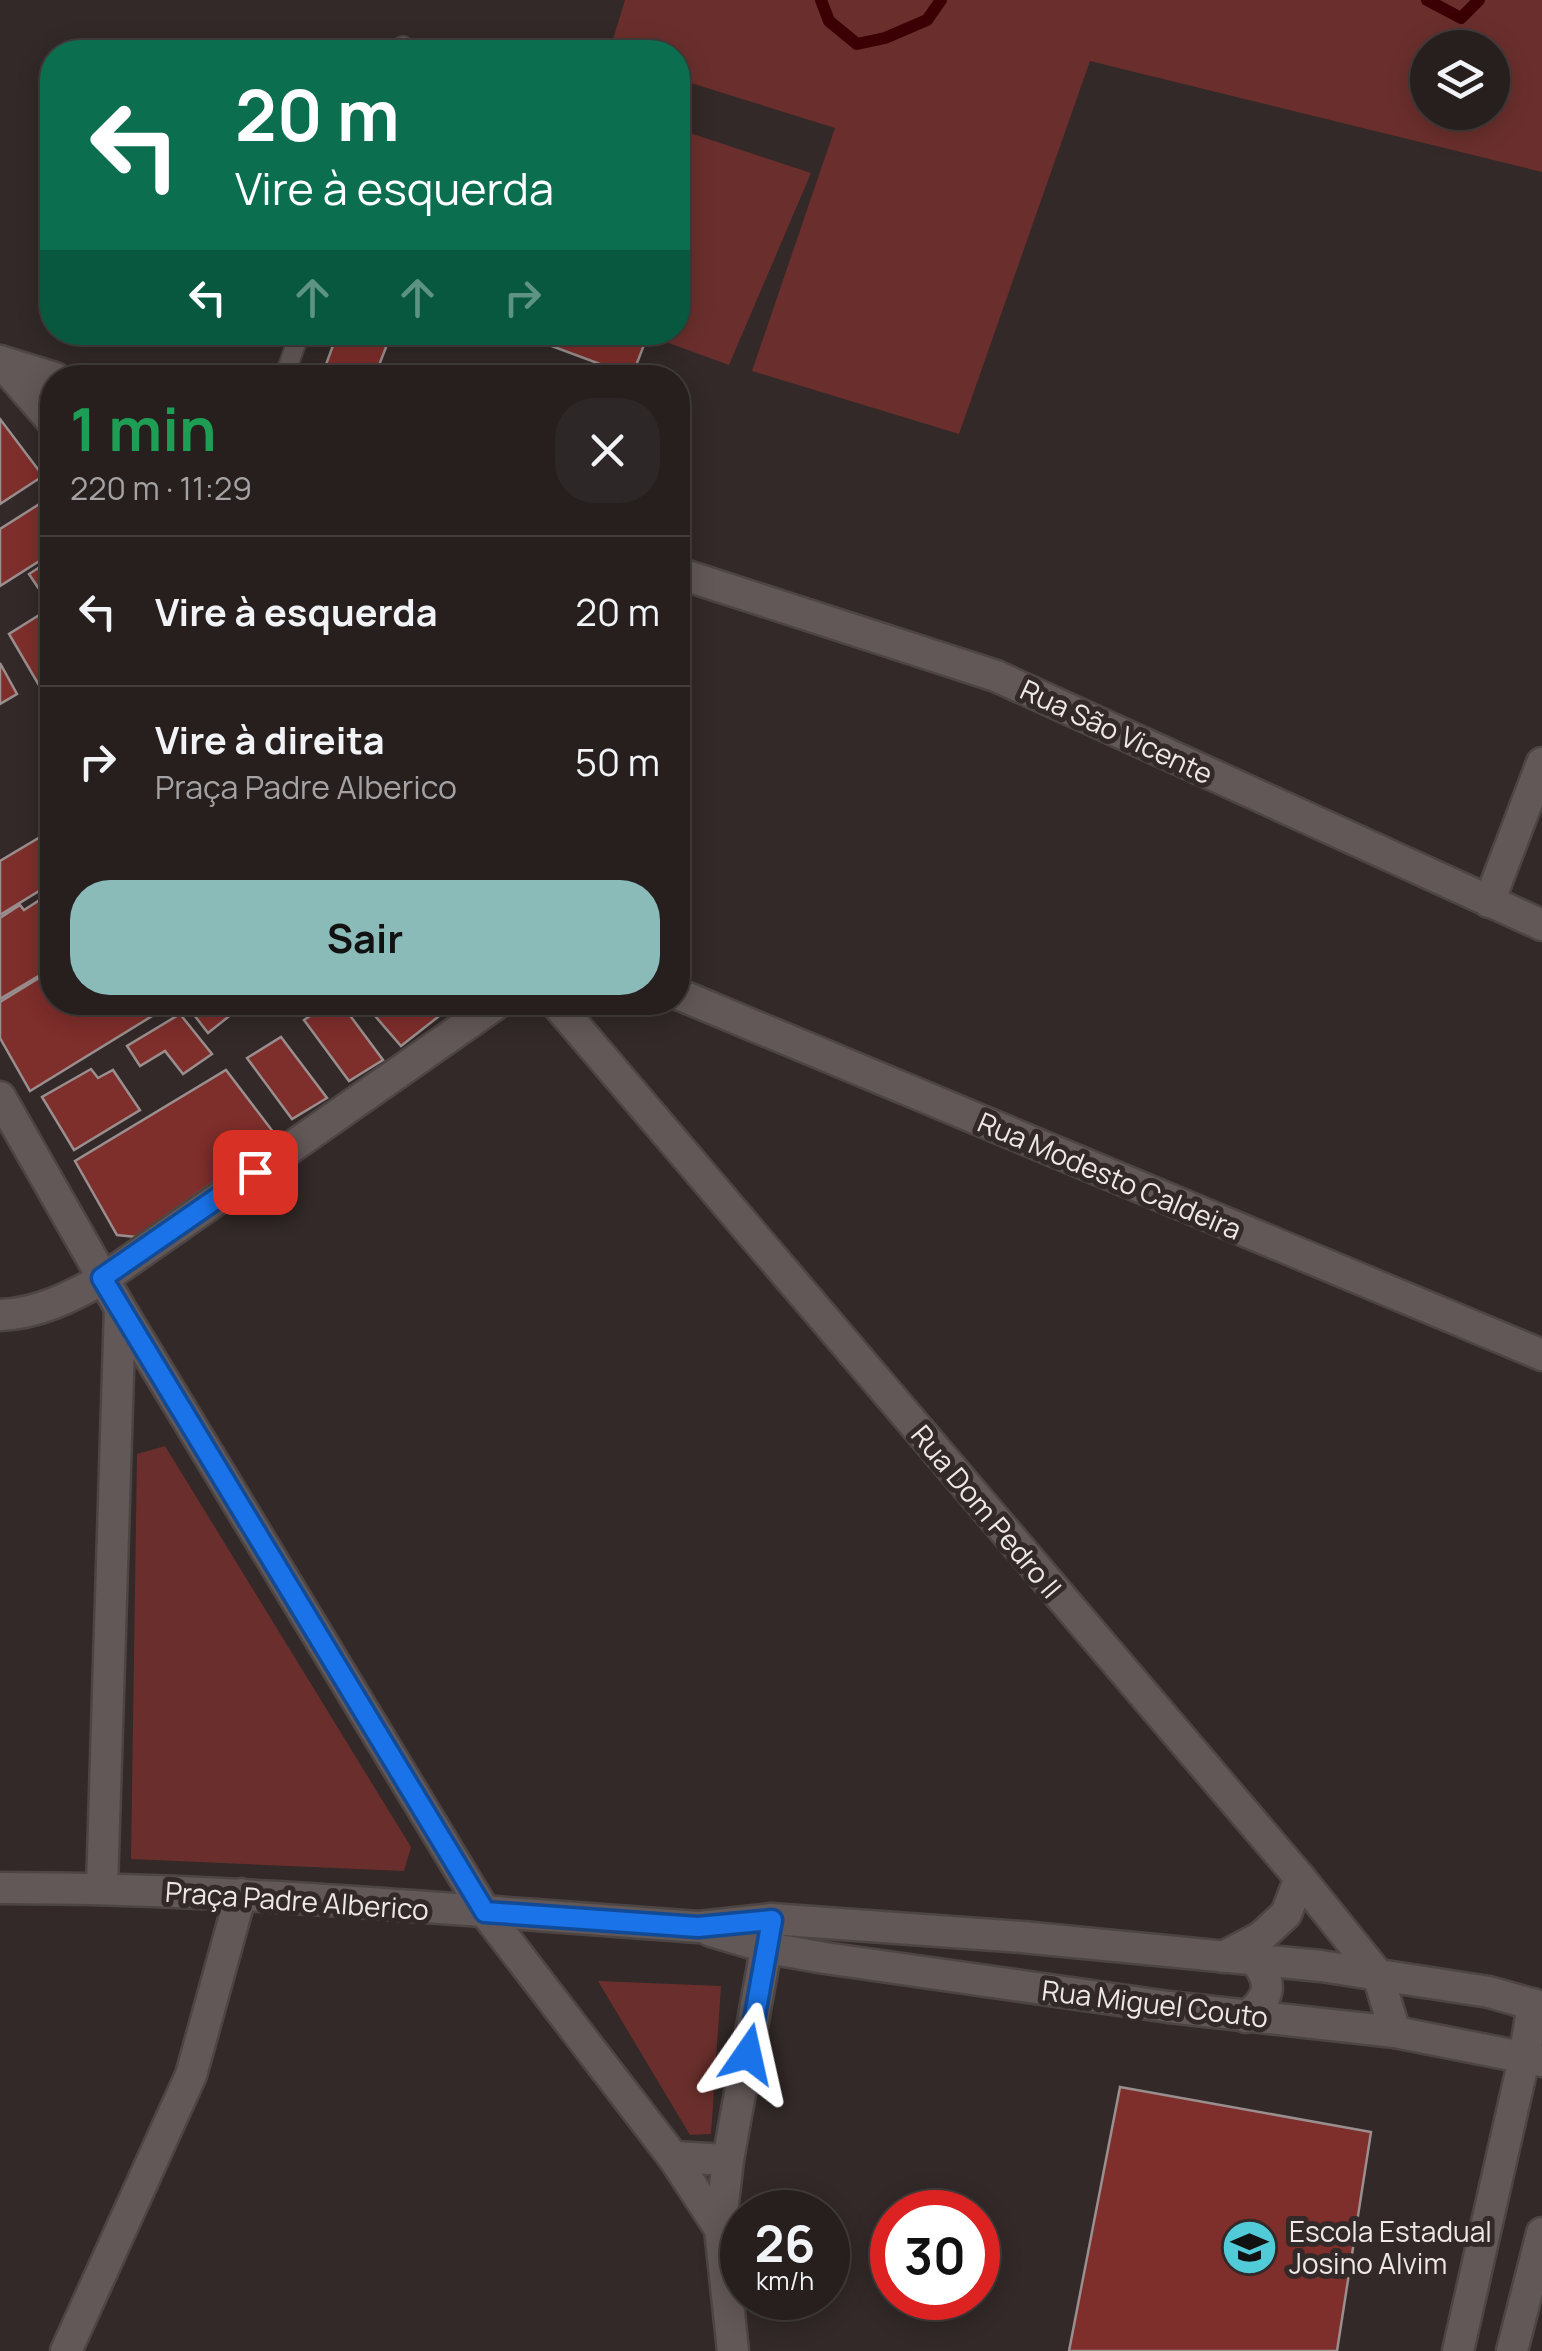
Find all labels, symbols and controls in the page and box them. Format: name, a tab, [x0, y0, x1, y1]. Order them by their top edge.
map controls	[1410, 30, 1510, 130]
button: layers	[1410, 30, 1510, 130]
text: 20 m	[235, 66, 400, 162]
icon: left	[70, 80, 200, 210]
text: Vire à esquerda	[235, 157, 554, 219]
icon: left	[180, 270, 235, 325]
icon: ahead	[285, 270, 340, 325]
icon: ahead	[390, 270, 445, 325]
icon: right	[495, 270, 550, 325]
text: 1 min	[70, 387, 217, 469]
button: close	[555, 398, 660, 503]
text: 220 m · 11:29	[70, 466, 252, 510]
icon: left	[70, 584, 125, 639]
text: Vire à esquerda	[155, 585, 438, 637]
text: 20 m	[575, 585, 660, 637]
street label: Rua São Vicente	[1015, 670, 1219, 792]
text: Vire à direita	[155, 713, 385, 765]
icon: right	[70, 734, 125, 789]
text: 50 m	[575, 735, 660, 787]
text: Praça Padre Alberico	[155, 765, 457, 809]
button: Sair	[70, 880, 660, 995]
street label: Rua Modesto Caldeira	[972, 1102, 1248, 1248]
pin	[213, 1130, 298, 1215]
icon: arrive	[228, 1145, 283, 1200]
street label: Rua Dom Pedro II	[903, 1416, 1071, 1606]
street label: Praça Padre Alberico	[164, 1872, 430, 1928]
street label: Rua Miguel Couto	[1040, 1970, 1270, 2036]
position arrow	[696, 2002, 800, 2106]
speed limit sign: 30	[870, 2190, 1000, 2320]
text: 26	[755, 2209, 815, 2277]
place label: Escola Estadual Josino Alvim	[1289, 2212, 1492, 2282]
school or university icon: Escola Estadual Josino Alvim	[1220, 2217, 1280, 2277]
text: km/h	[756, 2263, 814, 2298]

